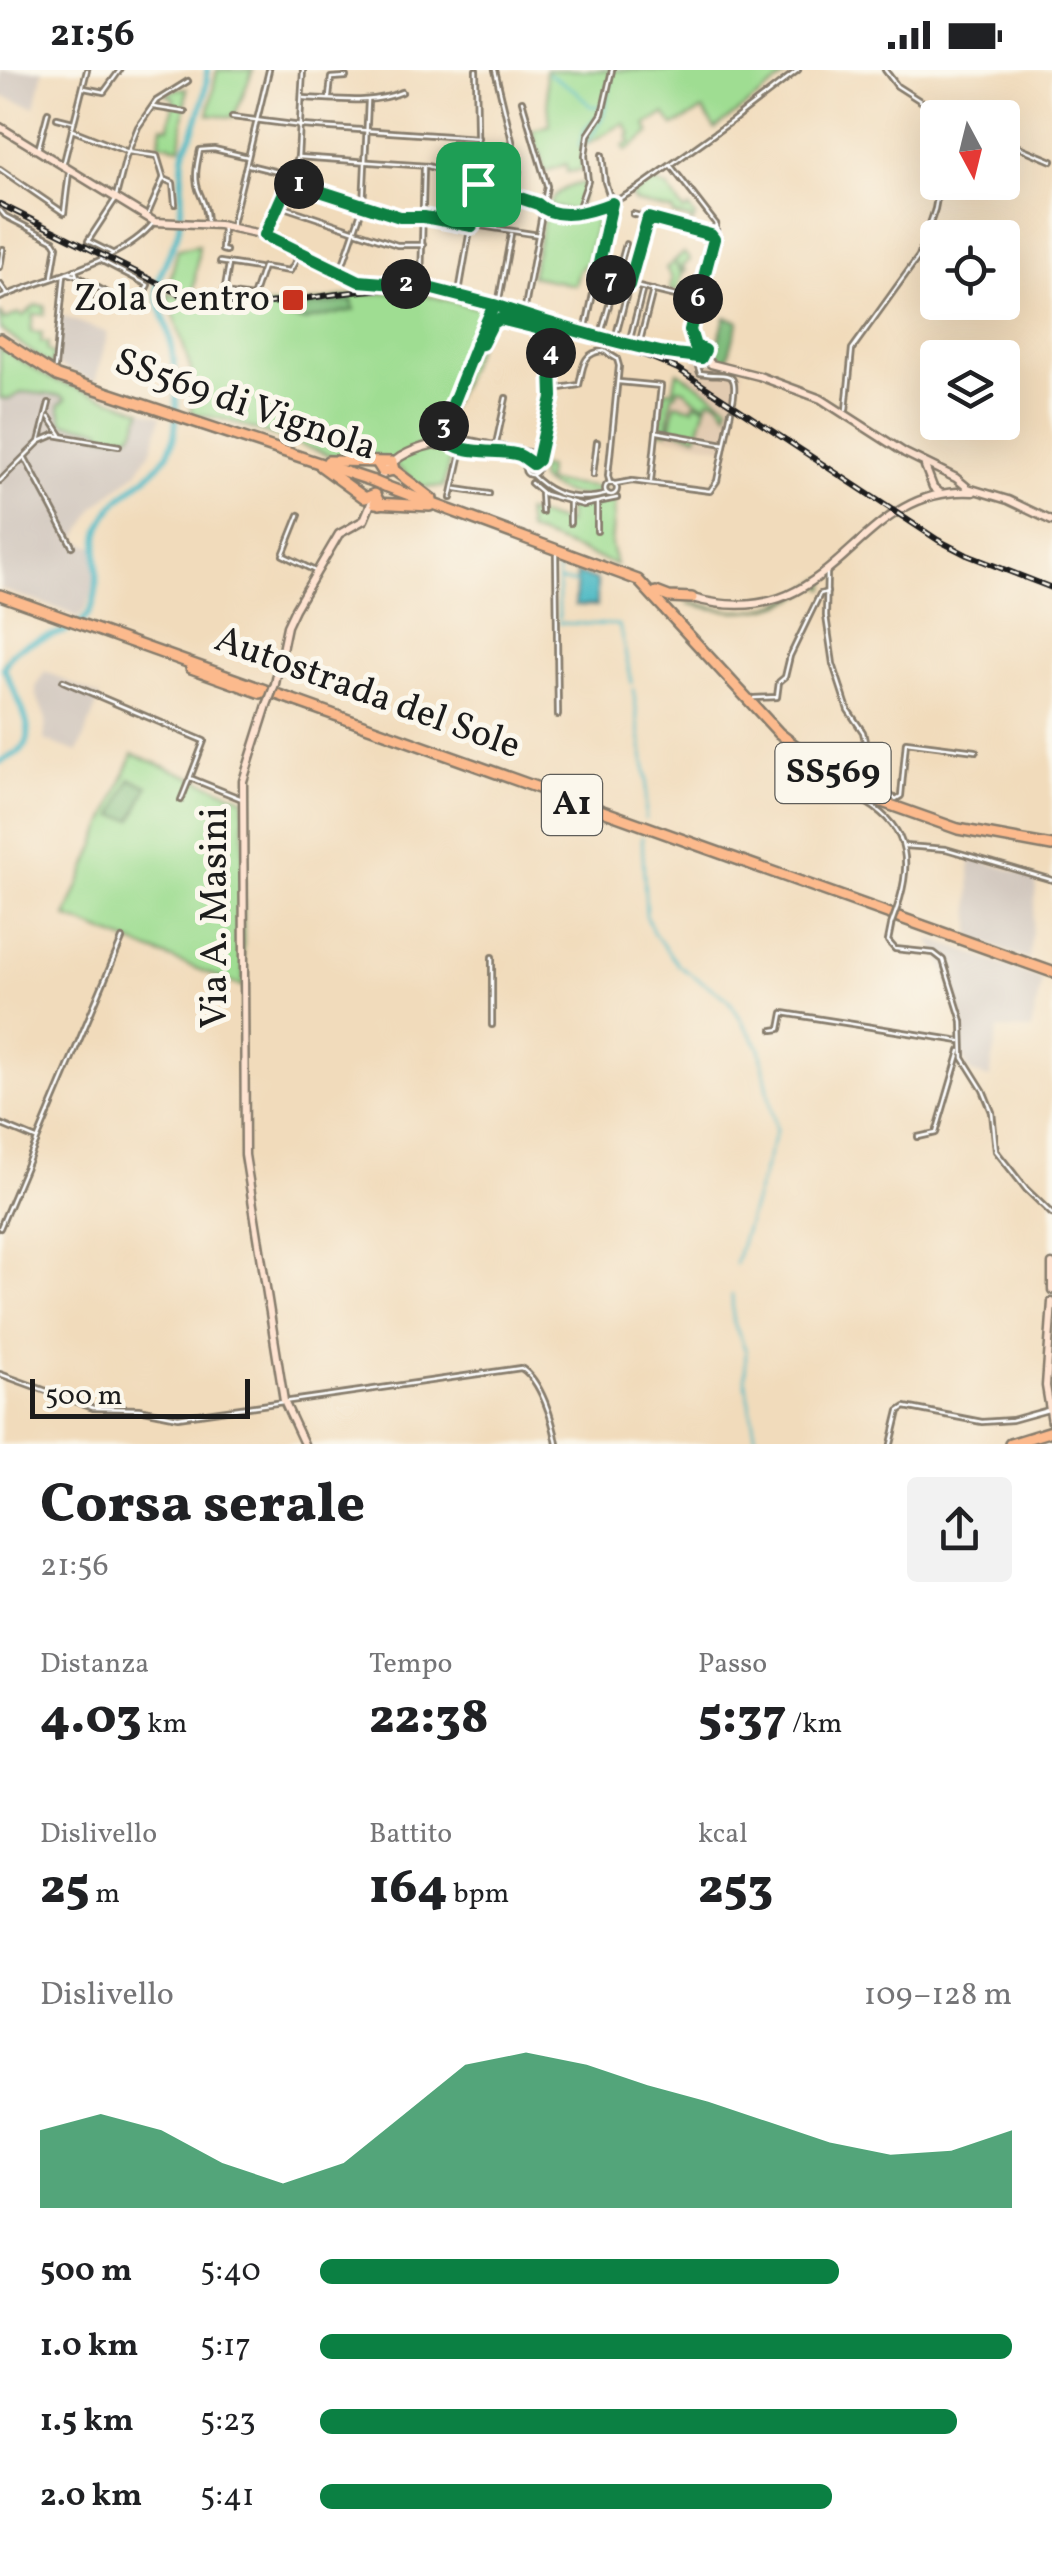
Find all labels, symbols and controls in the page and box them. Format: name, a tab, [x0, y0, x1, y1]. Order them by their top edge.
text: 21:56	[50, 9, 135, 62]
north arrow	[920, 100, 1020, 200]
map controls	[920, 100, 1020, 440]
pin	[436, 142, 521, 227]
icon: arrive	[451, 157, 506, 212]
pin: 1	[274, 159, 324, 209]
text: 1	[293, 164, 305, 203]
button: locate	[920, 220, 1020, 320]
pin: 7	[586, 255, 636, 305]
pin: 2	[381, 259, 431, 309]
text: 7	[604, 260, 618, 299]
text: 2	[399, 264, 413, 303]
place label: Zola Centro	[73, 274, 270, 327]
pin: 6	[673, 274, 723, 324]
text: 6	[690, 279, 706, 318]
marker: Zola Centro	[280, 287, 306, 313]
pin: 4	[526, 328, 576, 378]
text: 4	[543, 333, 559, 372]
street label: SS569 di Vignola	[107, 336, 383, 476]
button: layers	[920, 340, 1020, 440]
pin: 3	[419, 401, 469, 451]
text: 3	[437, 406, 451, 445]
street label: Autostrada del Sole	[207, 614, 527, 774]
road number: SS569	[776, 743, 890, 803]
road number: A1	[542, 775, 602, 835]
street label: Via A. Masini	[190, 807, 243, 1029]
scale bar	[30, 1374, 250, 1418]
text: 500 m	[45, 1377, 123, 1416]
text: Corsa serale	[40, 1469, 365, 1545]
button: share	[907, 1477, 1012, 1582]
text: 21:56	[40, 1545, 109, 1589]
text: Distanza	[40, 1645, 149, 1684]
text: Tempo	[369, 1645, 452, 1684]
text: Passo	[698, 1645, 767, 1684]
text: 4.03	[40, 1684, 142, 1754]
text: 22:38	[369, 1684, 489, 1754]
text: 5:37	[698, 1684, 786, 1754]
text: km	[142, 1705, 187, 1744]
text: /km	[786, 1705, 842, 1744]
text: Dislivello	[40, 1815, 157, 1854]
text: Battito	[369, 1815, 452, 1854]
text: kcal	[698, 1815, 748, 1854]
text: 25	[40, 1854, 90, 1924]
text: 164	[369, 1854, 448, 1924]
text: 253	[698, 1854, 773, 1924]
text: m	[90, 1875, 120, 1914]
text: bpm	[448, 1875, 509, 1914]
text: Dislivello	[40, 1974, 174, 2018]
text: 109–128 m	[864, 1974, 1012, 2018]
text: 500 m	[40, 2250, 132, 2294]
text: 5:40	[200, 2250, 261, 2294]
text: 1.0 km	[40, 2325, 138, 2369]
text: 5:17	[200, 2325, 251, 2369]
text: 1.5 km	[40, 2400, 134, 2444]
text: 5:23	[200, 2400, 256, 2444]
text: 2.0 km	[40, 2475, 142, 2519]
text: 5:41	[200, 2475, 254, 2519]

